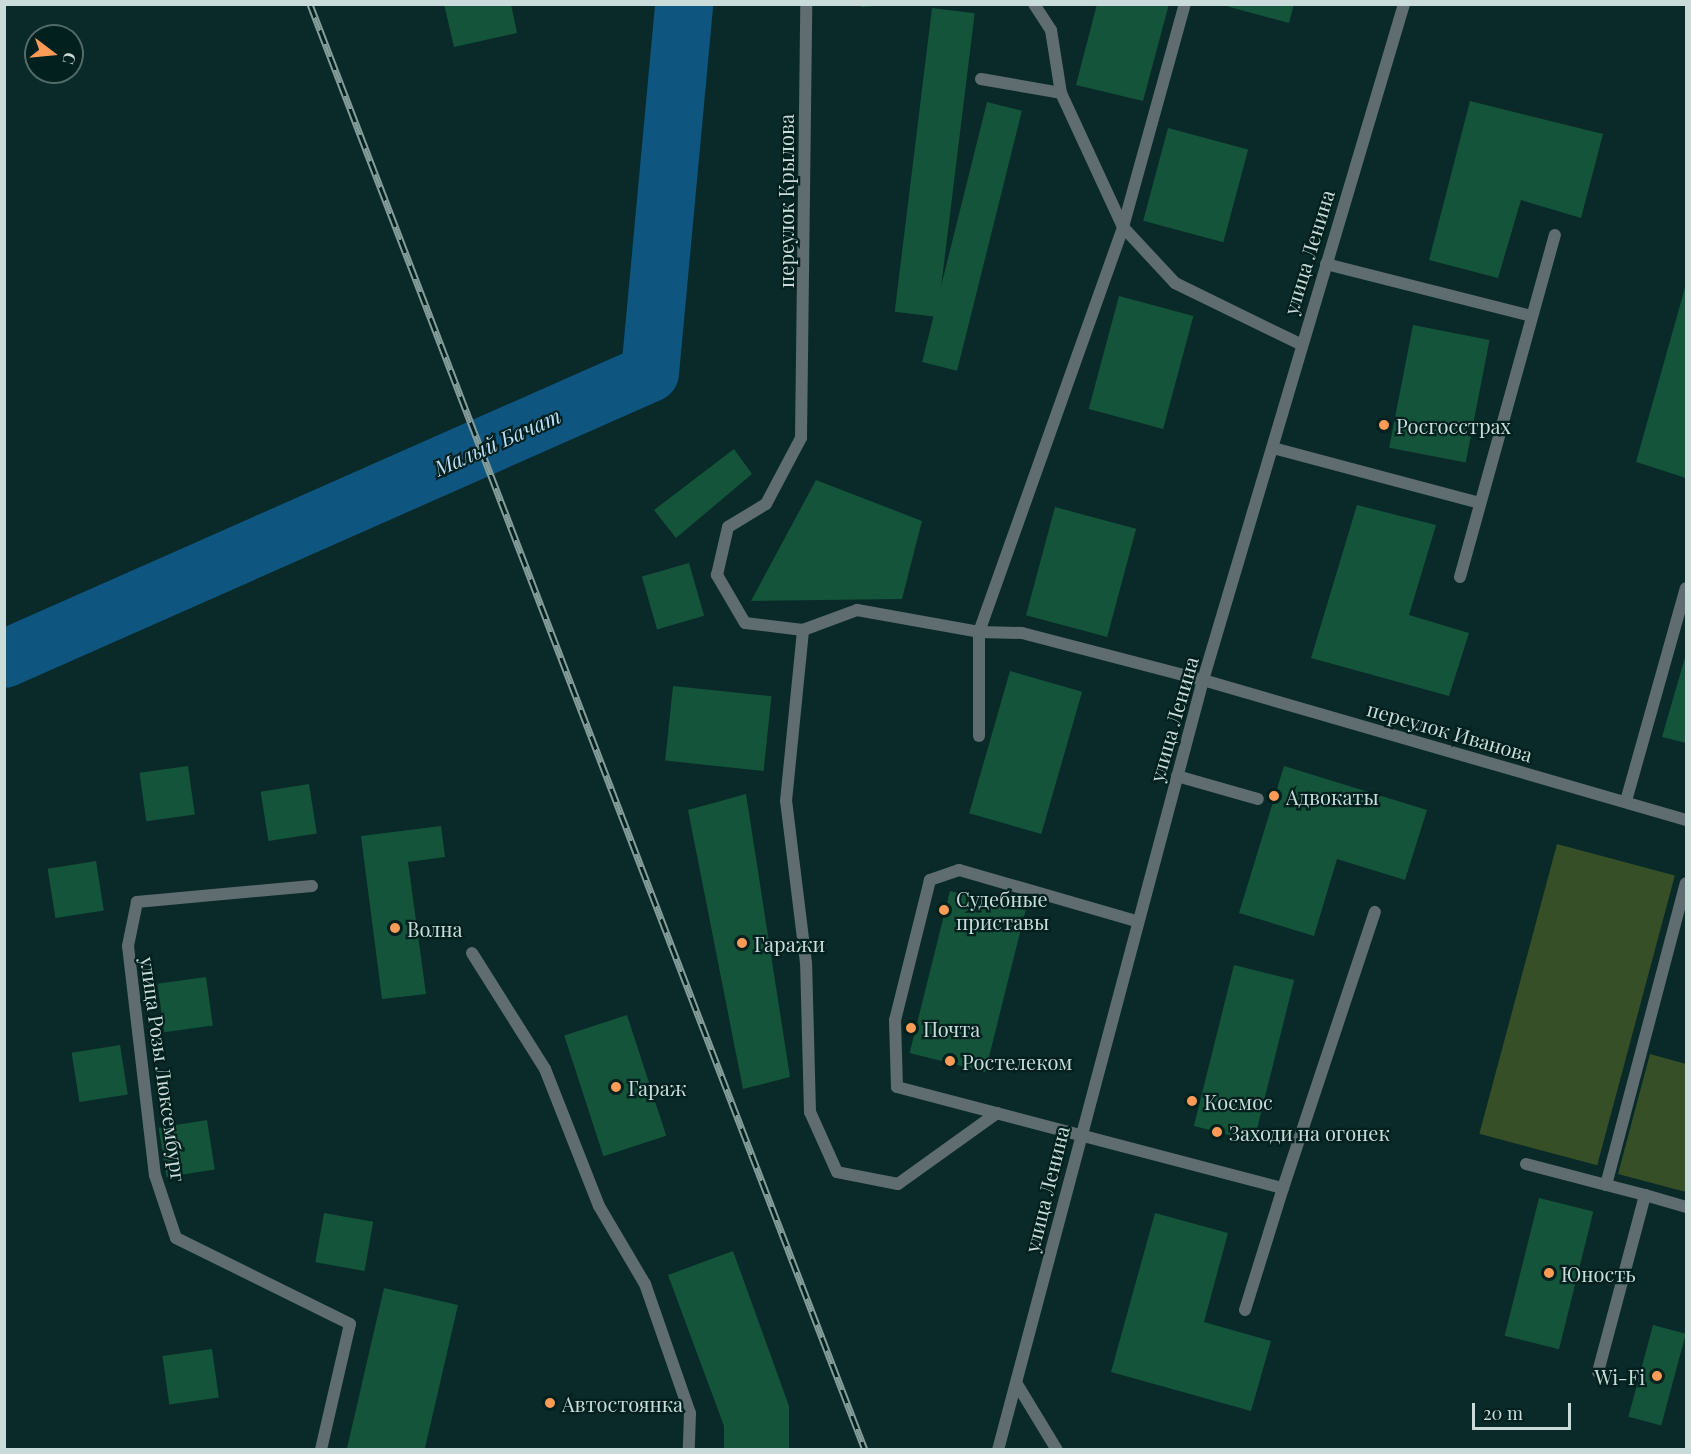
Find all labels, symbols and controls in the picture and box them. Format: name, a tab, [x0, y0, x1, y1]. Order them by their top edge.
north arrow	[24, 24, 84, 84]
text: С	[58, 50, 82, 67]
street label: переулок Крылова	[773, 114, 797, 288]
street label: улица Ленина	[1278, 187, 1338, 317]
water label: Малый Бачат	[430, 402, 564, 480]
place label: Росгосстрах	[1396, 413, 1511, 437]
marker: Росгосстрах	[1377, 418, 1391, 432]
street label: улица Ленина	[1144, 653, 1202, 785]
street label: переулок Иванова	[1365, 696, 1535, 766]
place label: Адвокаты	[1286, 784, 1379, 808]
marker: Адвокаты	[1267, 789, 1281, 803]
place label: Судебные приставы	[956, 886, 1049, 933]
marker: Судебные приставы	[937, 903, 951, 917]
place label: Волна	[407, 916, 462, 940]
marker: Волна	[388, 921, 402, 935]
place label: Гаражи	[754, 931, 825, 955]
marker: Гаражи	[735, 936, 749, 950]
street label: улица Розы Люксембург	[136, 955, 192, 1183]
place label: Почта	[923, 1016, 980, 1040]
marker: Почта	[904, 1021, 918, 1035]
place label: Ростелеком	[962, 1049, 1073, 1073]
marker: Ростелеком	[943, 1054, 957, 1068]
place label: Гараж	[628, 1075, 686, 1099]
marker: Гараж	[609, 1080, 623, 1094]
place label: Космос	[1204, 1089, 1273, 1113]
marker: Космос	[1185, 1094, 1199, 1108]
place label: Заходи на огонек	[1229, 1120, 1390, 1144]
street label: улица Ленина	[1019, 1123, 1073, 1255]
marker: Заходи на огонек	[1210, 1125, 1224, 1139]
place label: Юность	[1561, 1261, 1636, 1285]
marker: Юность	[1542, 1266, 1556, 1280]
place label: Wi-Fi	[1595, 1364, 1645, 1388]
marker: Wi-Fi	[1650, 1369, 1664, 1383]
place label: Автостоянка	[562, 1391, 683, 1415]
scale bar	[1475, 1391, 1574, 1429]
marker: Автостоянка	[543, 1396, 557, 1410]
text: 20 m	[1483, 1401, 1523, 1425]

